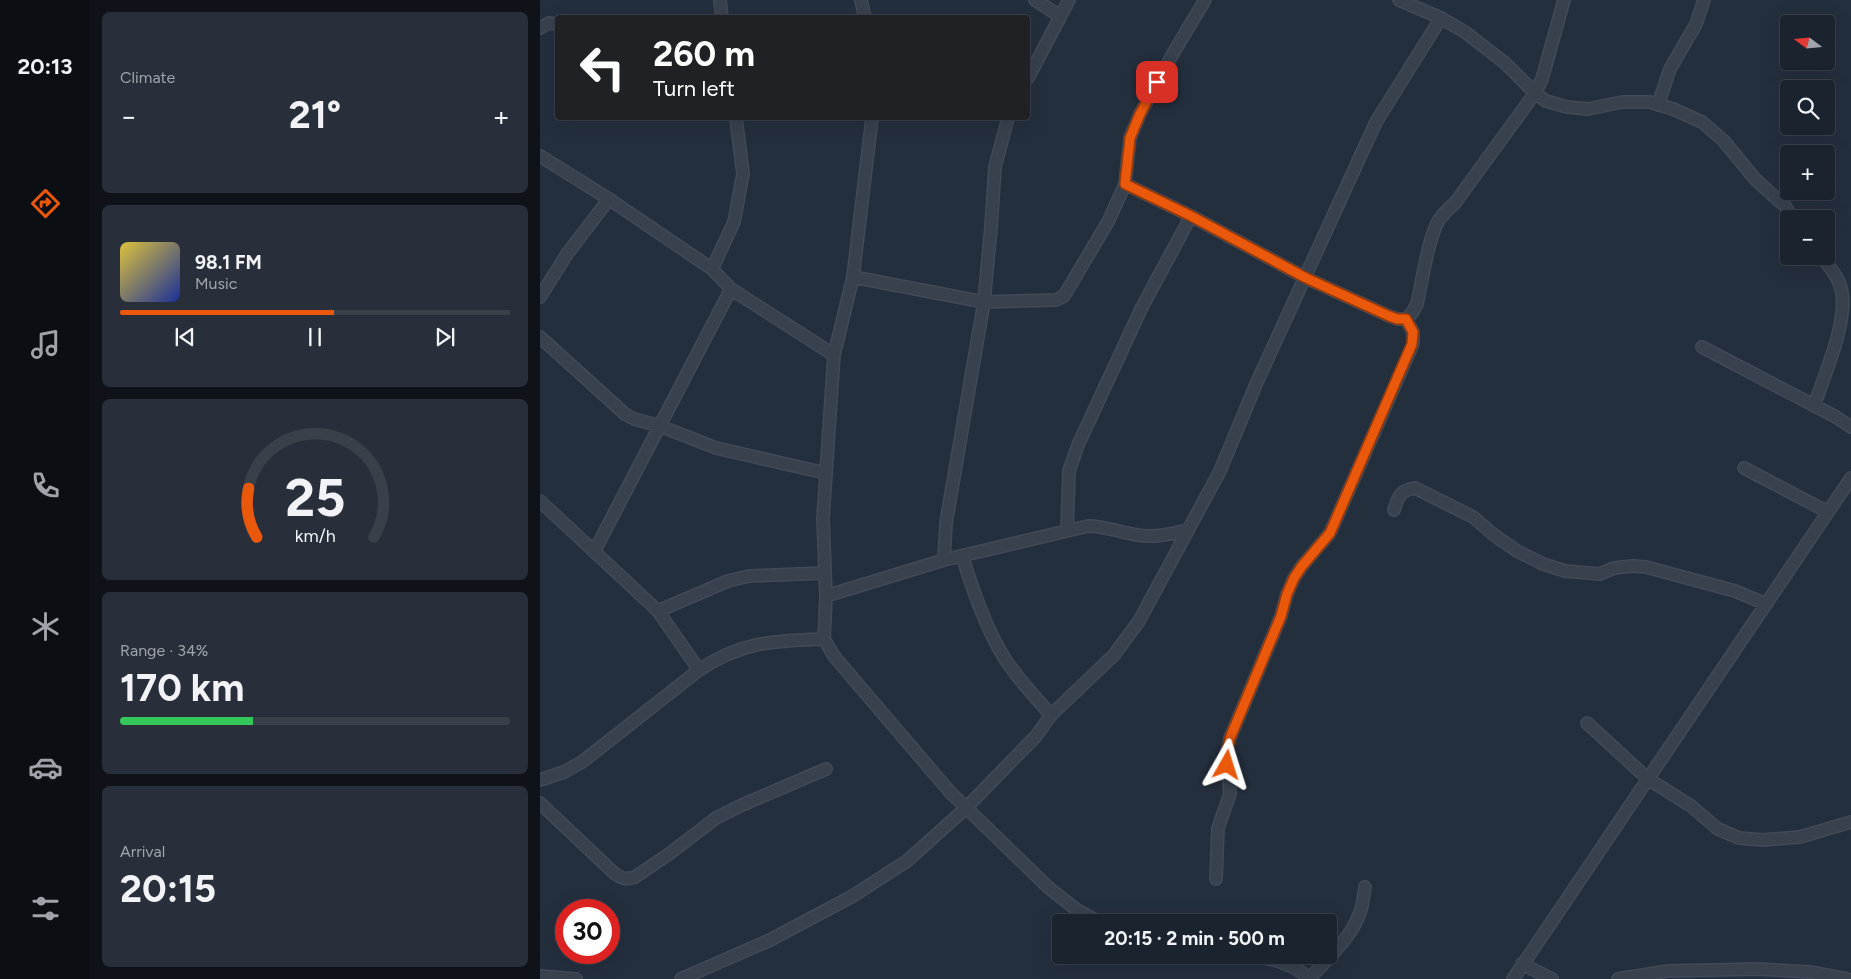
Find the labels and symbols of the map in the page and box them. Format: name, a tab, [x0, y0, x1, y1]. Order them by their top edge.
north arrow	[1780, 15, 1835, 70]
pin	[1136, 61, 1178, 103]
position arrow	[1200, 738, 1252, 790]
speed limit sign: 30	[555, 899, 620, 964]

